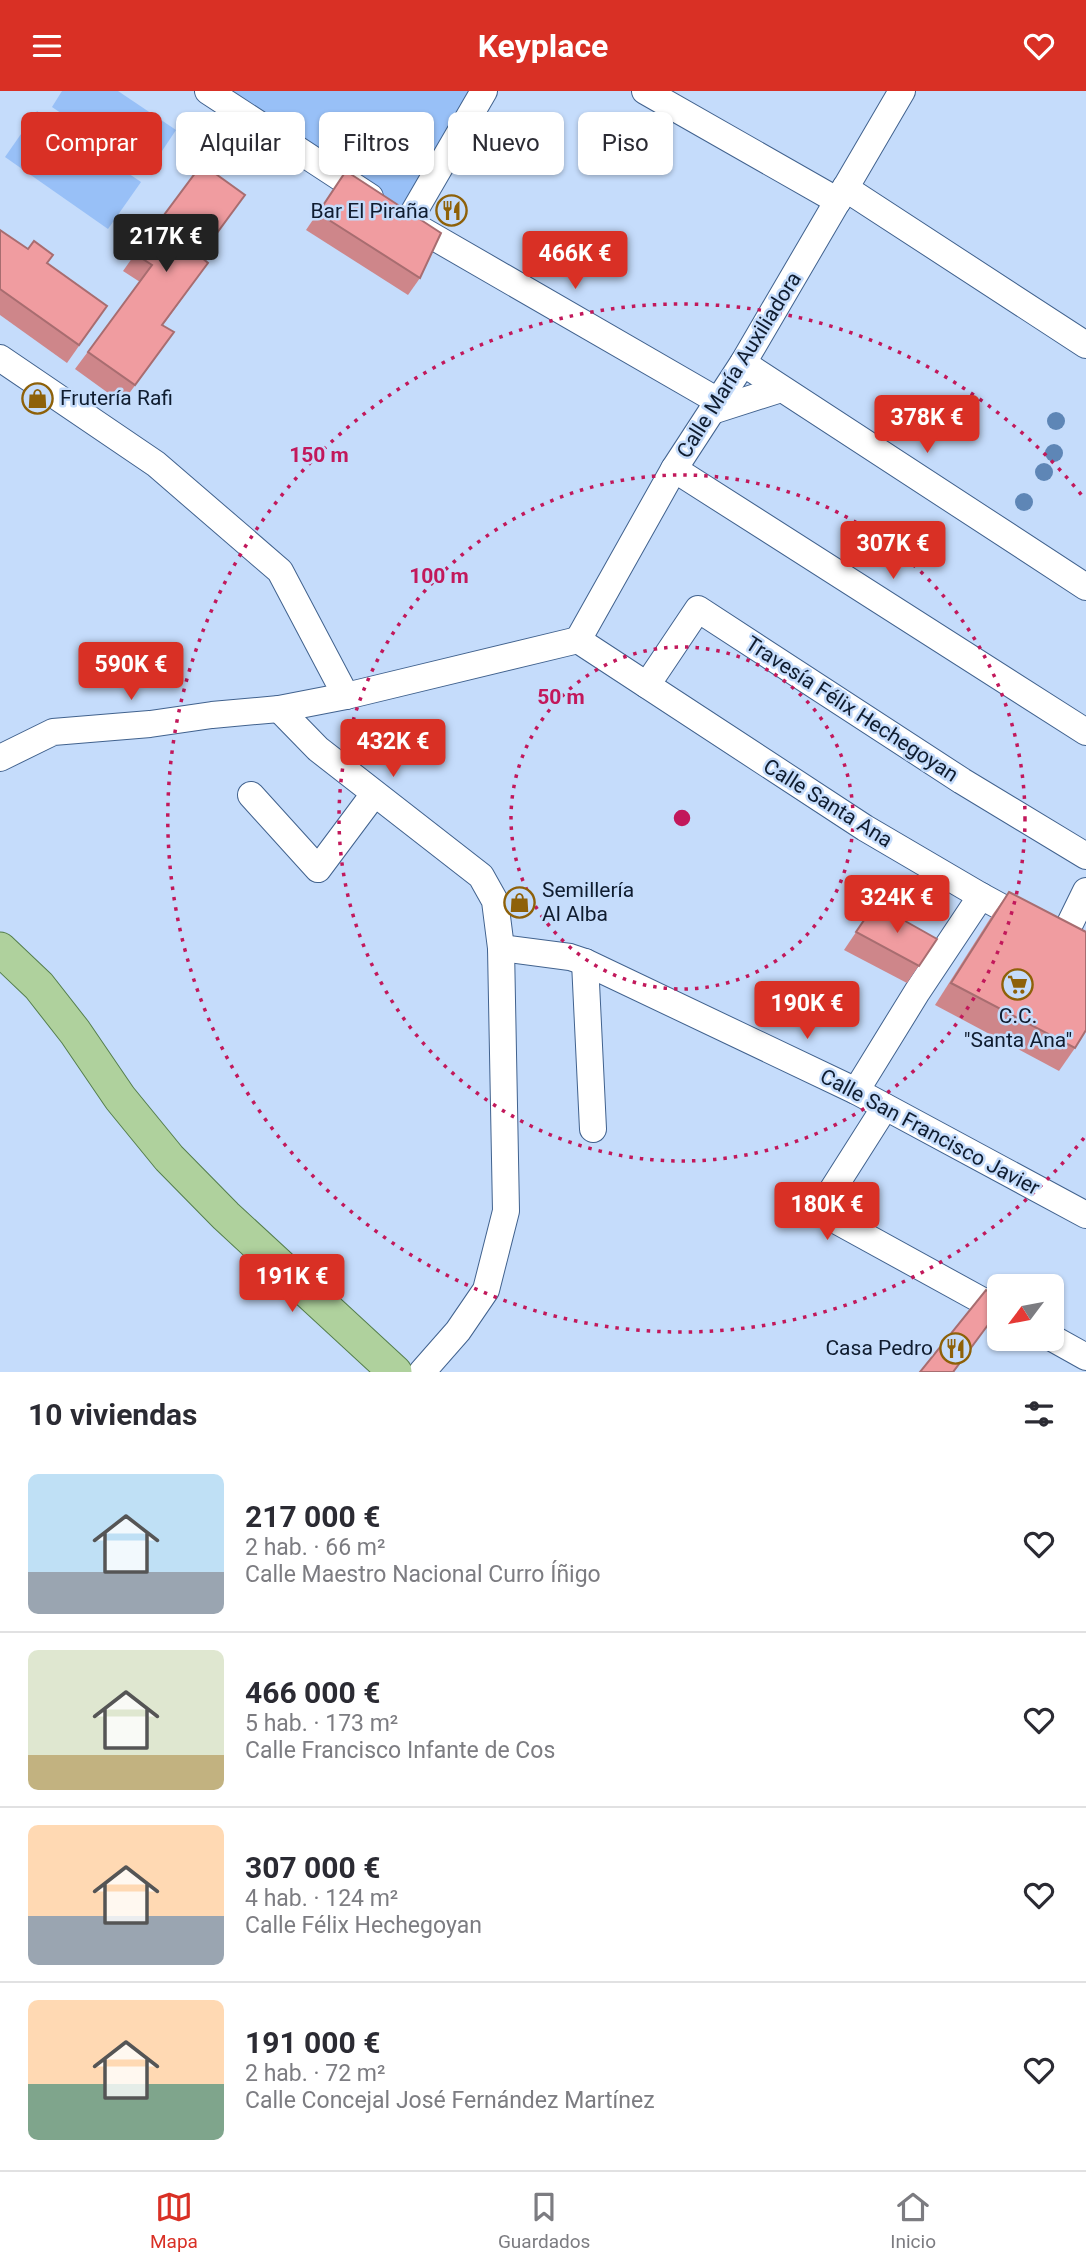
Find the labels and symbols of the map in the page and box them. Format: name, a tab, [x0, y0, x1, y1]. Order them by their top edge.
restaurant icon: Bar El Piraña	[435, 194, 469, 228]
place label: Bar El Piraña	[310, 199, 429, 223]
pin: 217K €	[109, 215, 223, 274]
pin: 466K €	[518, 231, 632, 291]
street label: Calle María Auxiliadora	[672, 268, 806, 462]
shop icon: Frutería Rafi	[20, 381, 54, 415]
place label: Frutería Rafi	[60, 386, 173, 410]
pin: 378K €	[870, 395, 984, 455]
text: 150 m	[289, 443, 349, 467]
pin: 307K €	[836, 521, 950, 581]
text: 100 m	[409, 564, 469, 588]
street label: Travesía Félix Hechegoyan	[741, 631, 963, 787]
pin: 590K €	[74, 643, 188, 702]
text: 50 m	[537, 685, 585, 709]
pin: 432K €	[336, 719, 450, 779]
street label: Calle Santa Ana	[759, 754, 897, 852]
centre of rings	[670, 806, 694, 830]
pin: 324K €	[840, 875, 954, 935]
place label: Semillería Al Alba	[542, 878, 634, 926]
shop icon: Semillería Al Alba	[502, 885, 536, 919]
supermarket icon: C.C. "Santa Ana"	[1001, 967, 1035, 1001]
pin: 190K €	[750, 981, 864, 1041]
place label: C.C. "Santa Ana"	[964, 1004, 1072, 1052]
street label: Calle San Francisco Javier	[816, 1064, 1044, 1200]
pin: 180K €	[770, 1183, 884, 1242]
pin: 191K €	[235, 1255, 349, 1314]
north arrow	[987, 1274, 1064, 1351]
restaurant icon: Casa Pedro	[939, 1331, 973, 1365]
place label: Casa Pedro	[825, 1336, 933, 1360]

